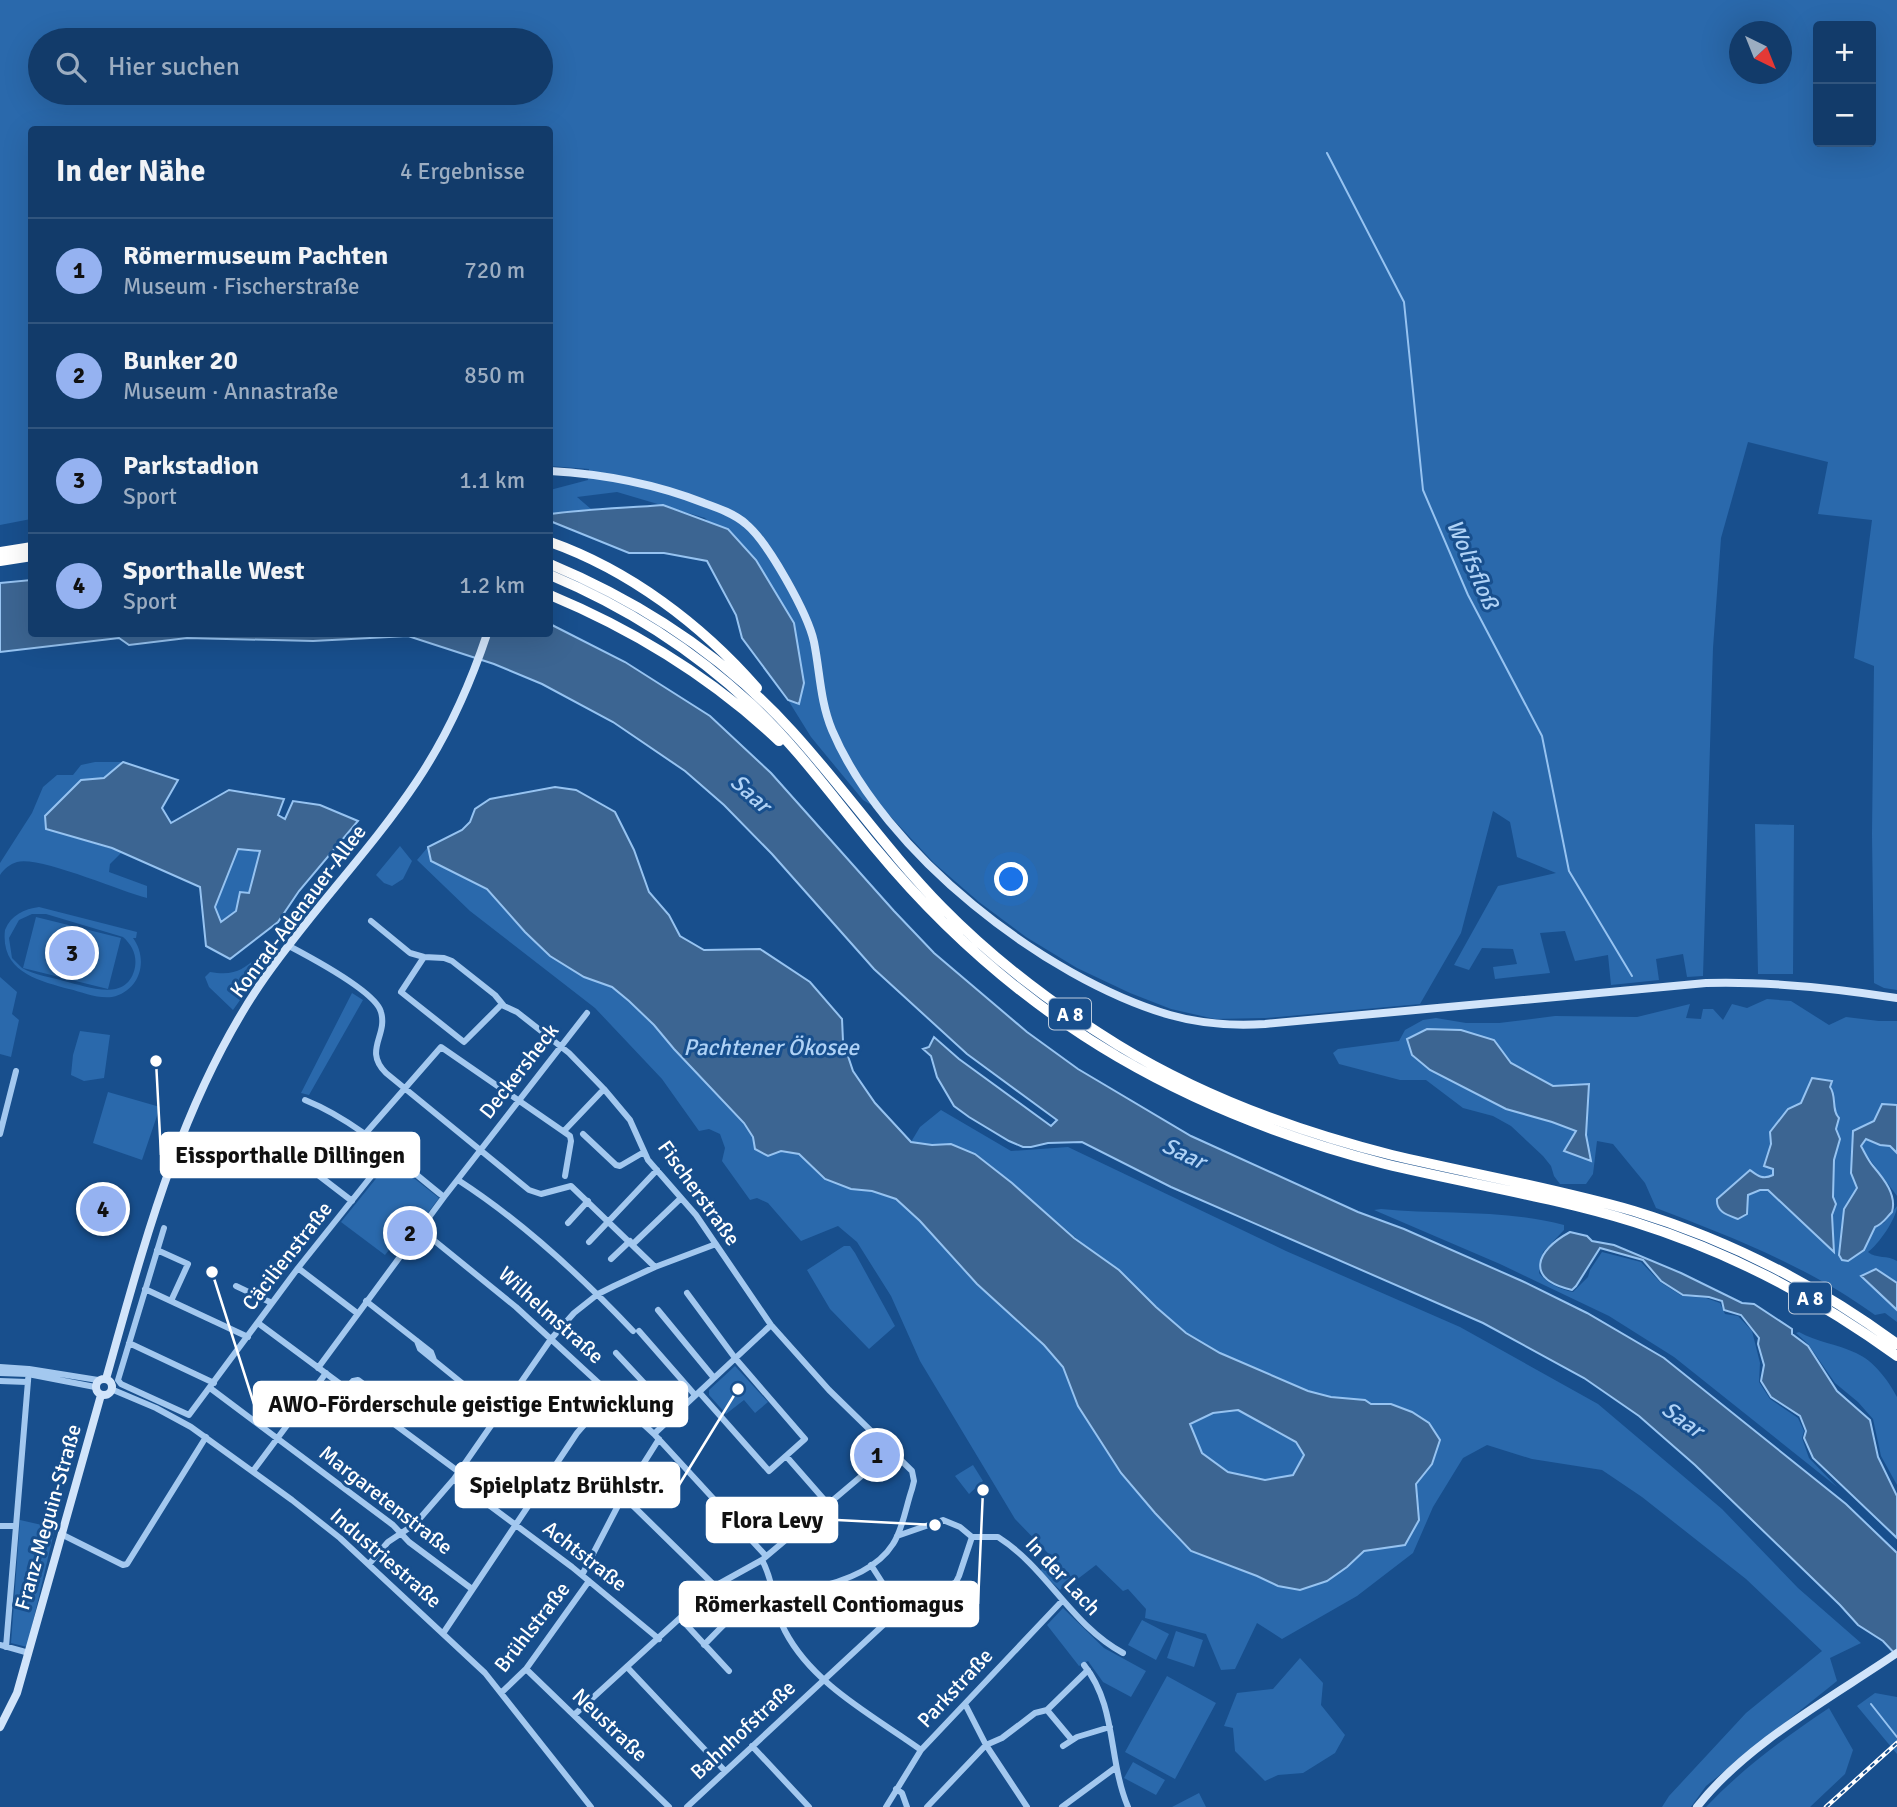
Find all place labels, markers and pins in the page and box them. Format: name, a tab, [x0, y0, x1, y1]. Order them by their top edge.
pin: 3	[49, 927, 95, 979]
callout: Eissporthalle Dillingen	[161, 1133, 419, 1177]
pin: 4	[80, 1183, 126, 1235]
pin: 2	[387, 1207, 433, 1259]
callout: AWO-Förderschule geistige Entwicklung	[254, 1382, 687, 1426]
pin: 1	[854, 1429, 900, 1481]
callout: Spielplatz Brühlstr.	[456, 1463, 679, 1507]
callout: Flora Levy	[707, 1498, 837, 1542]
callout: Römerkastell Contiomagus	[680, 1582, 978, 1626]

